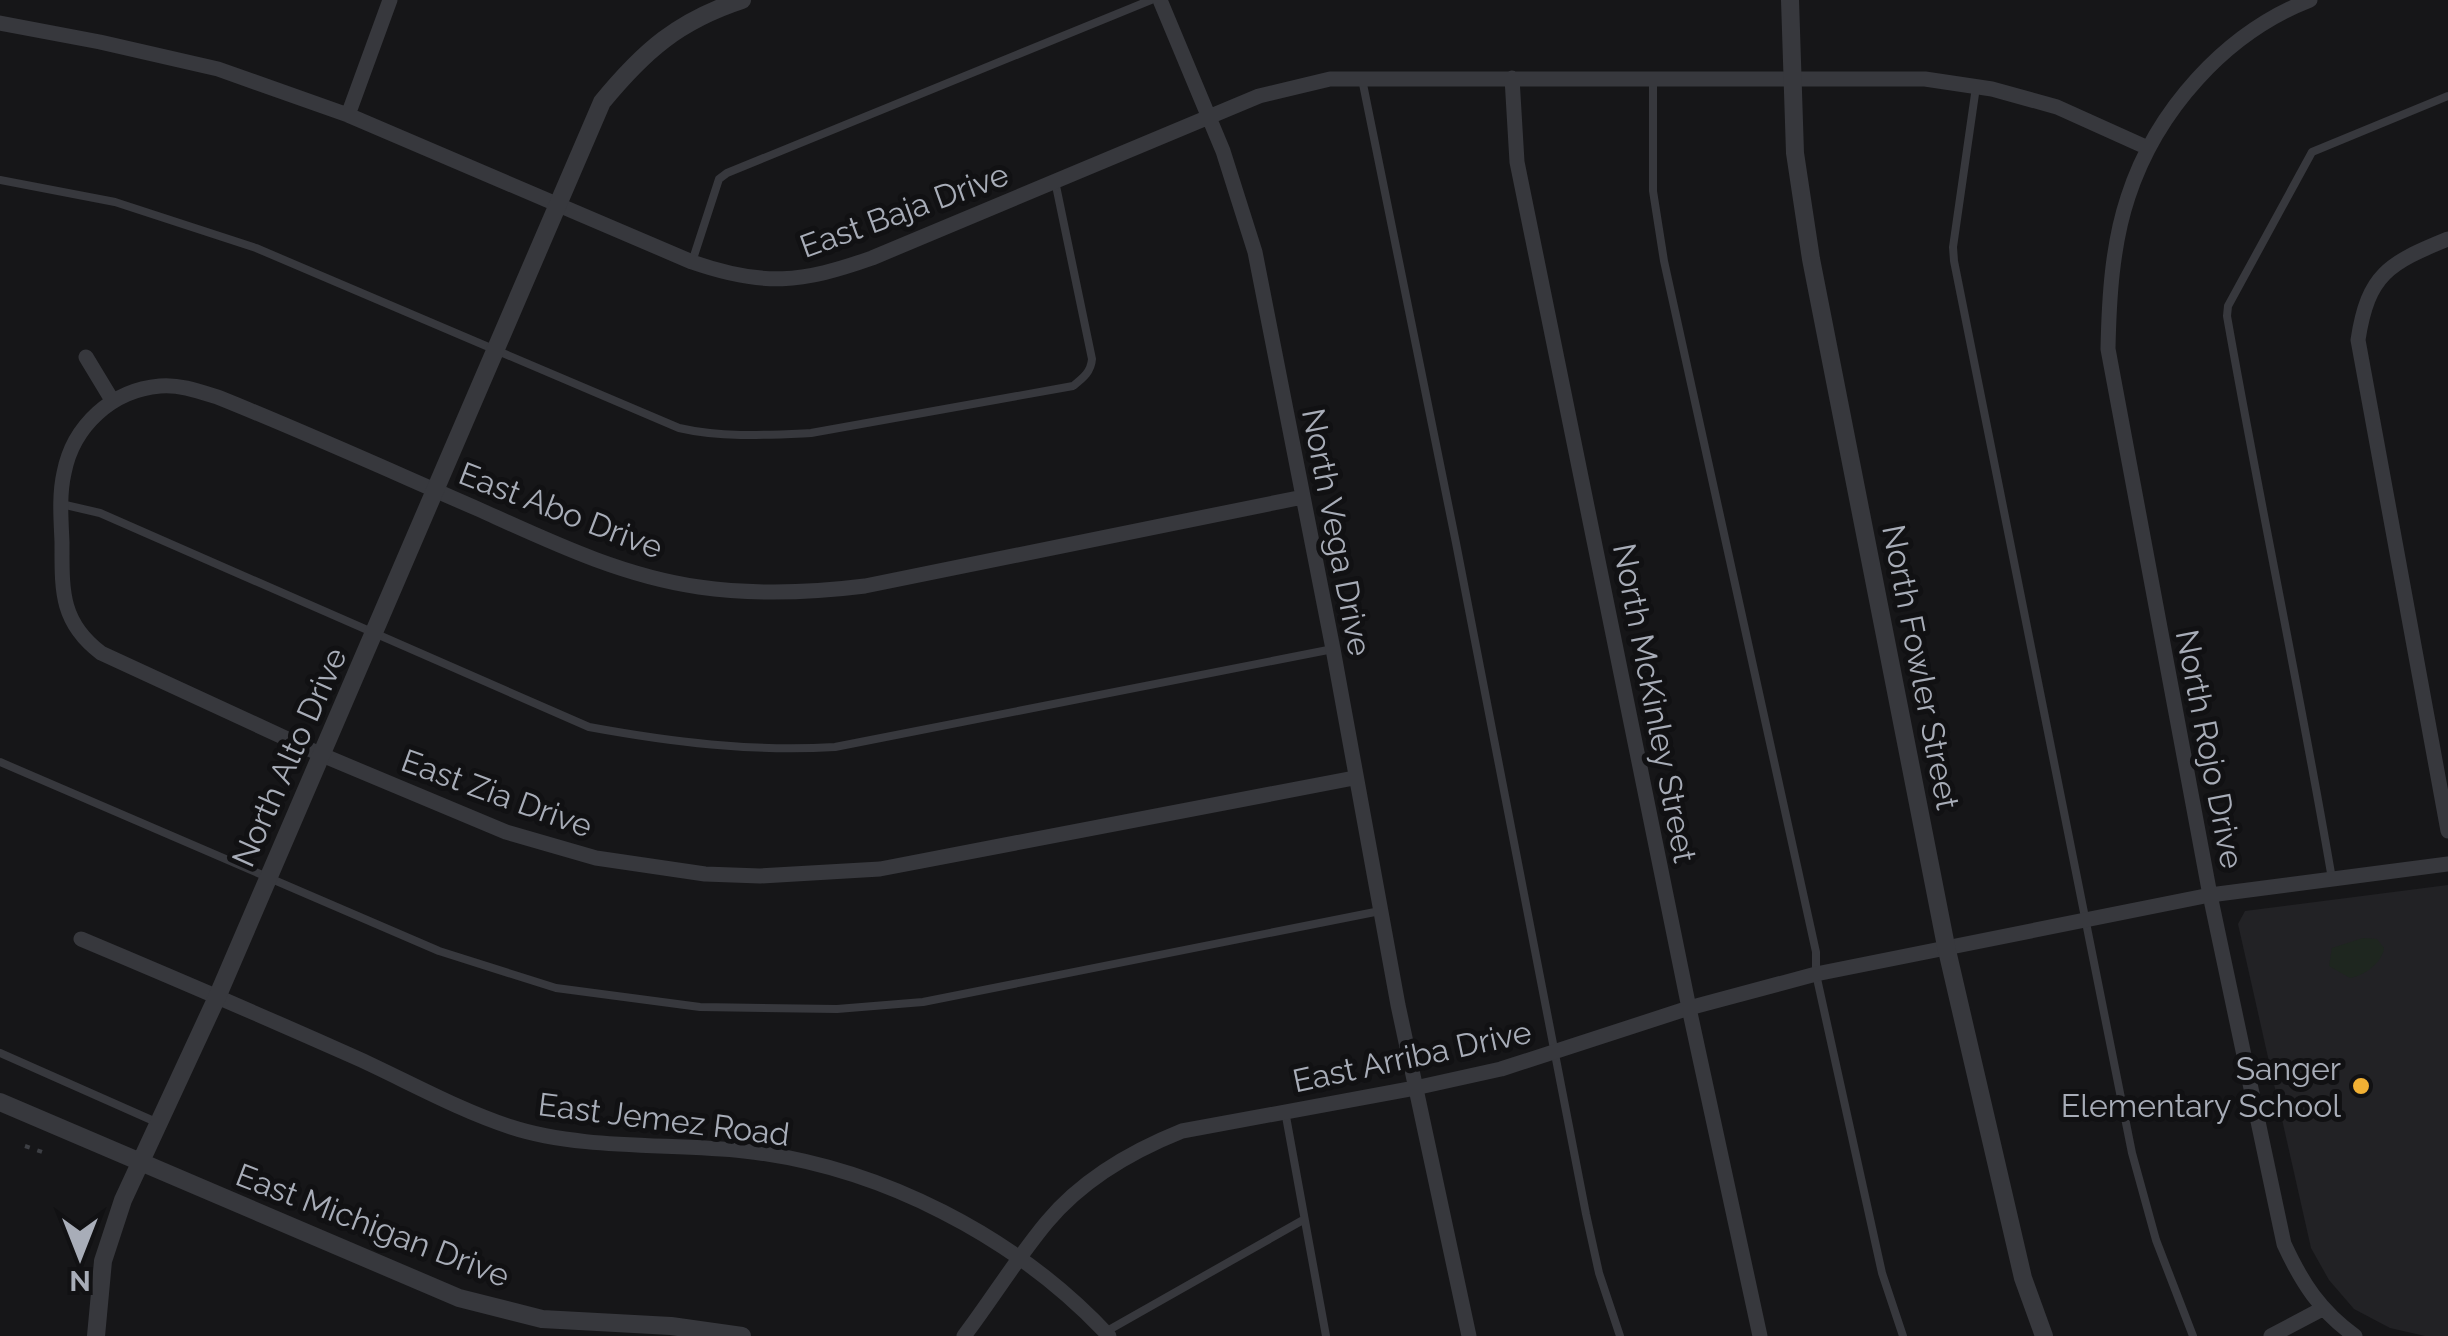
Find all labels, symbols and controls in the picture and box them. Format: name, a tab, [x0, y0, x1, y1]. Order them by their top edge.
street label: East Baja Drive	[795, 155, 1013, 265]
street label: North Vega Drive	[1295, 405, 1379, 659]
street label: East Abo Drive	[454, 454, 668, 566]
street label: North Fowler Street	[1875, 521, 1967, 813]
street label: North McKinley Street	[1606, 540, 1704, 866]
street label: North Rojo Drive	[2169, 626, 2251, 872]
street label: North Alto Drive	[224, 642, 354, 872]
street label: East Zia Drive	[397, 741, 597, 845]
street label: East Arriba Drive	[1289, 1013, 1535, 1099]
place label: Sanger Elementary School	[2061, 1050, 2341, 1124]
marker: Sanger Elementary School	[2350, 1075, 2372, 1097]
street label: East Jemez Road	[536, 1085, 792, 1153]
street label: East Michigan Drive	[231, 1156, 515, 1294]
north arrow	[30, 1206, 130, 1306]
text: N	[69, 1264, 91, 1297]

